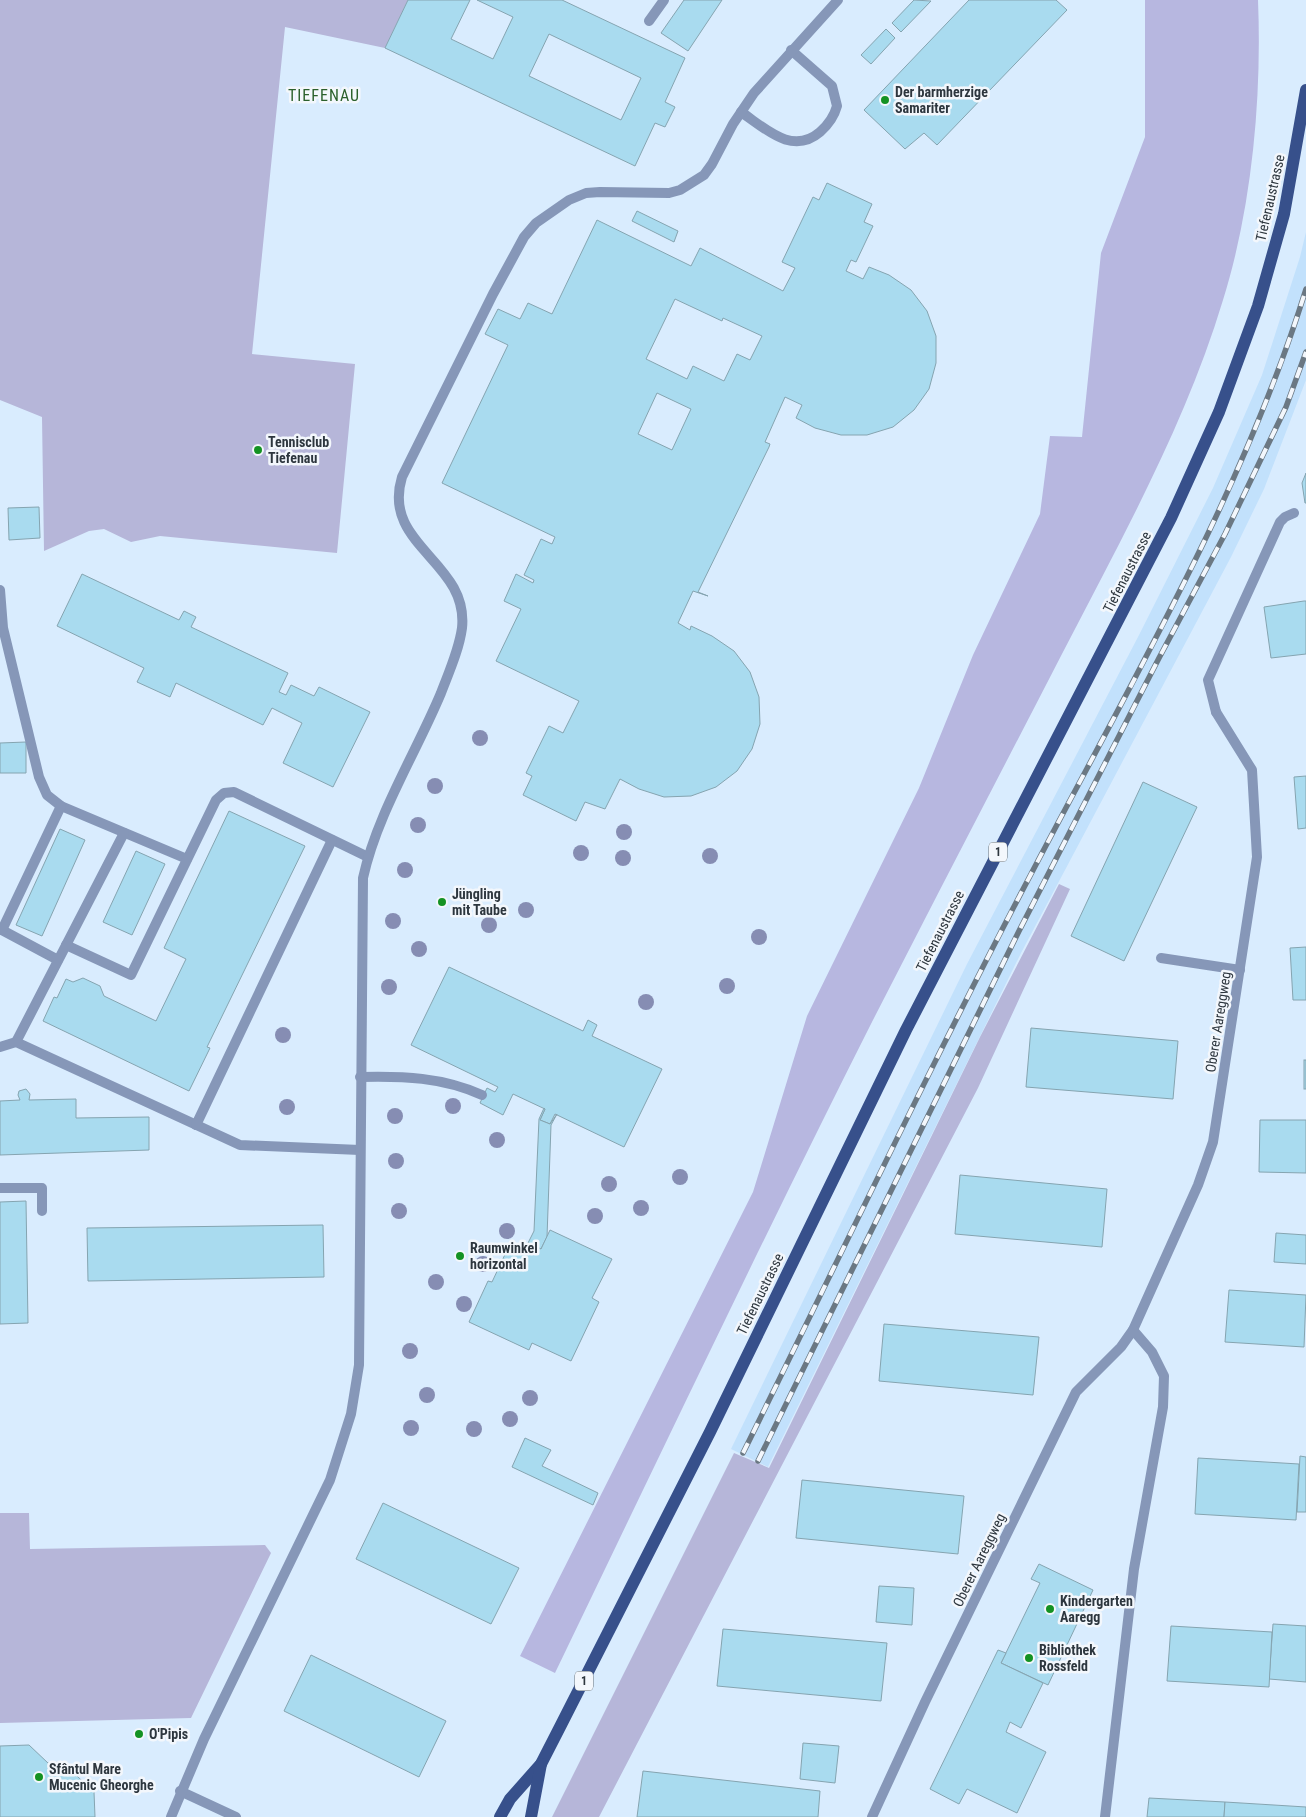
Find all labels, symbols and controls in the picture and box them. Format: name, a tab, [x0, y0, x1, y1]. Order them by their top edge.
place label: Der barmherzige Samariter	[895, 84, 988, 116]
district label: TIEFENAU	[288, 86, 360, 105]
marker: Der barmherzige Samariter	[879, 94, 891, 106]
street label: Tiefenaustrasse	[1252, 153, 1288, 243]
place label: Tennisclub Tiefenau	[268, 434, 329, 466]
marker: Tennisclub Tiefenau	[252, 444, 264, 456]
street label: Tiefenaustrasse	[1100, 528, 1154, 615]
road number: 1	[989, 842, 1007, 862]
place label: Jüngling mit Taube	[452, 886, 507, 918]
street label: Tiefenaustrasse	[913, 887, 967, 974]
marker: Jüngling mit Taube	[436, 896, 448, 908]
street label: Oberer Aareggweg	[1202, 970, 1234, 1074]
place label: Raumwinkel horizontal	[470, 1240, 538, 1272]
marker: Raumwinkel horizontal	[454, 1250, 466, 1262]
street label: Tiefenaustrasse	[733, 1250, 787, 1337]
street label: Oberer Aareggweg	[949, 1511, 1009, 1609]
place label: Kindergarten Aaregg	[1060, 1593, 1133, 1625]
marker: Kindergarten Aaregg	[1044, 1603, 1056, 1615]
place label: Bibliothek Rossfeld	[1039, 1642, 1096, 1674]
marker: Bibliothek Rossfeld	[1023, 1652, 1035, 1664]
road number: 1	[575, 1672, 593, 1690]
place label: O'Pipis	[149, 1726, 188, 1742]
marker: O'Pipis	[133, 1728, 145, 1740]
place label: Sfântul Mare Mucenic Gheorghe	[49, 1761, 154, 1793]
marker: Sfântul Mare Mucenic Gheorghe	[33, 1771, 45, 1783]

